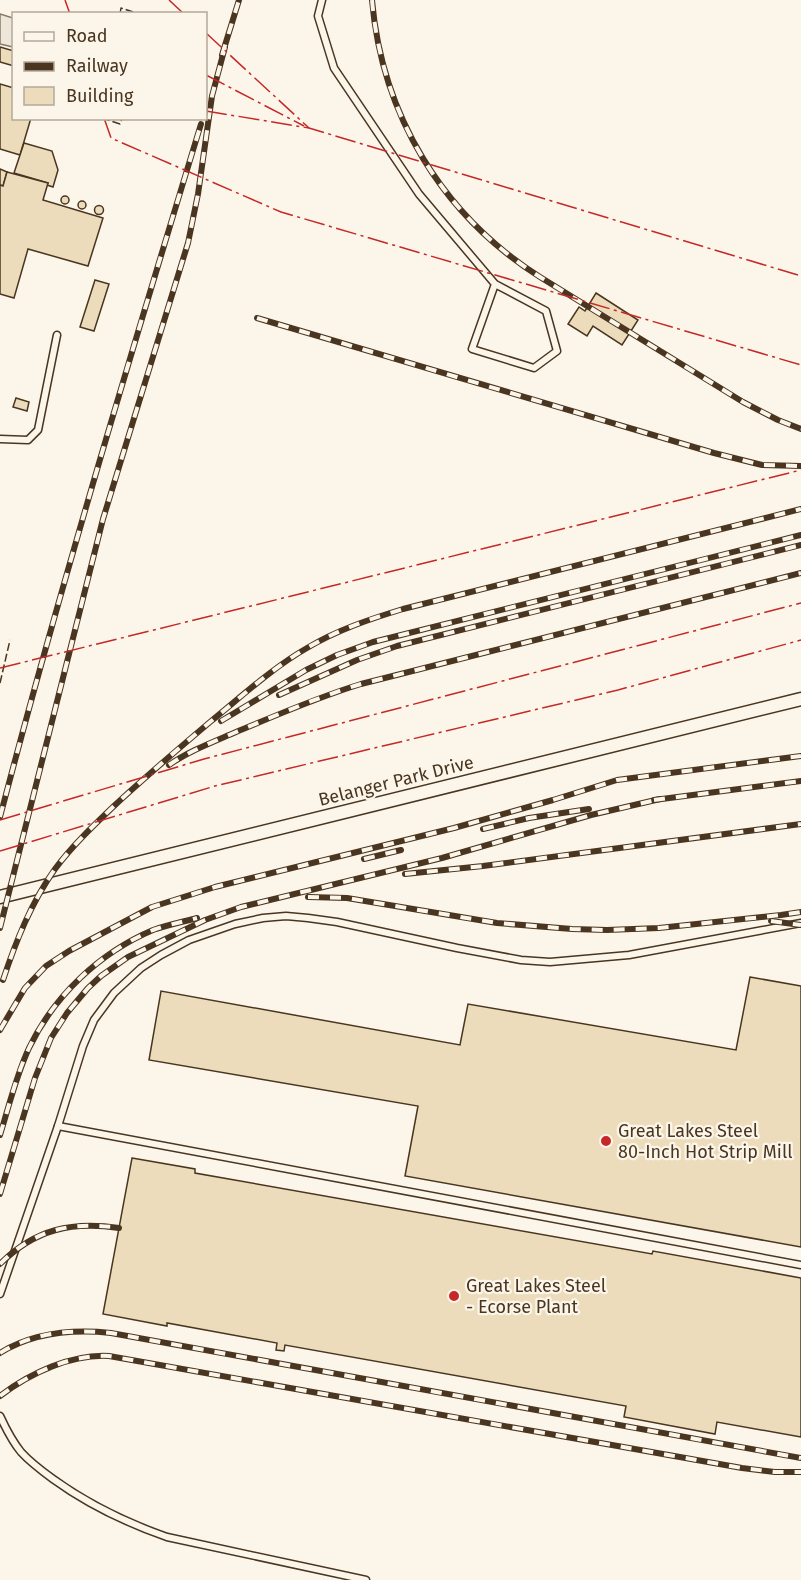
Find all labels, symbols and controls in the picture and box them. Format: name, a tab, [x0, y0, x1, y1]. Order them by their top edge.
legend	[12, 12, 207, 120]
text: Road	[66, 25, 108, 47]
text: Railway	[66, 55, 128, 77]
text: Building	[66, 85, 134, 107]
street label: Belanger Park Drive	[316, 751, 476, 811]
place label: Great Lakes Steel 80-Inch Hot Strip Mill	[618, 1120, 792, 1163]
marker: Great Lakes Steel 80-Inch Hot Strip Mill	[599, 1134, 613, 1148]
place label: Great Lakes Steel - Ecorse Plant	[466, 1275, 606, 1318]
marker: Great Lakes Steel - Ecorse Plant	[447, 1289, 461, 1303]

